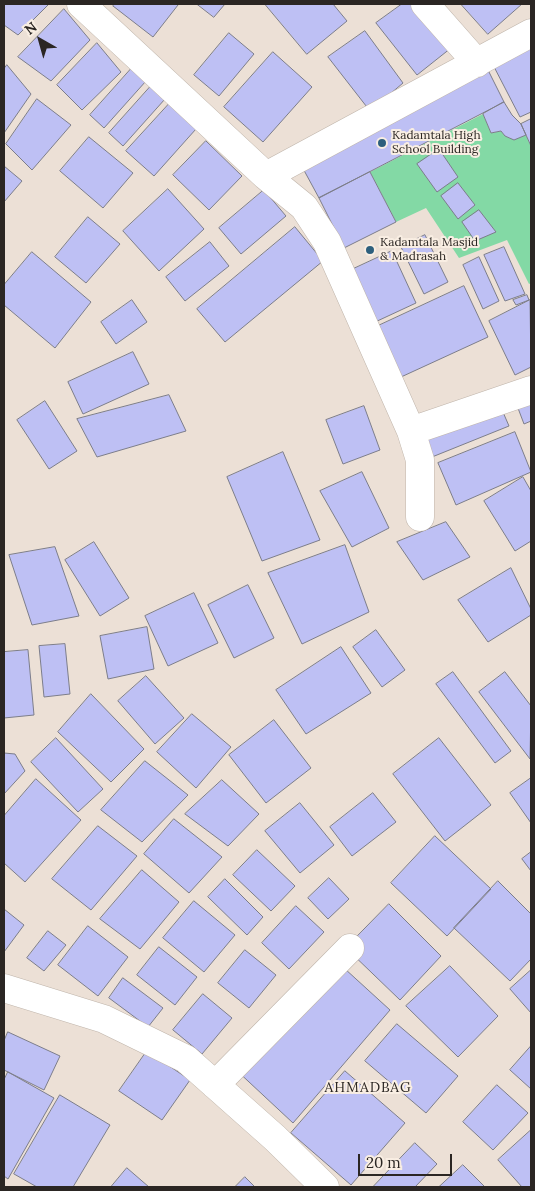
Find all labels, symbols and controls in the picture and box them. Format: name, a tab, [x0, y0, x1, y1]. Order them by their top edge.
north arrow	[15, 15, 65, 65]
text: N	[21, 18, 41, 39]
place label: Kadamtala High School Building	[392, 129, 481, 157]
marker: Kadamtala High School Building	[376, 137, 388, 149]
place label: Kadamtala Masjid & Madrasah	[380, 236, 478, 264]
marker: Kadamtala Masjid & Madrasah	[364, 244, 376, 256]
district label: AHMADBAG	[323, 1080, 413, 1096]
scale bar	[360, 1144, 454, 1176]
text: 20 m	[366, 1153, 401, 1172]

